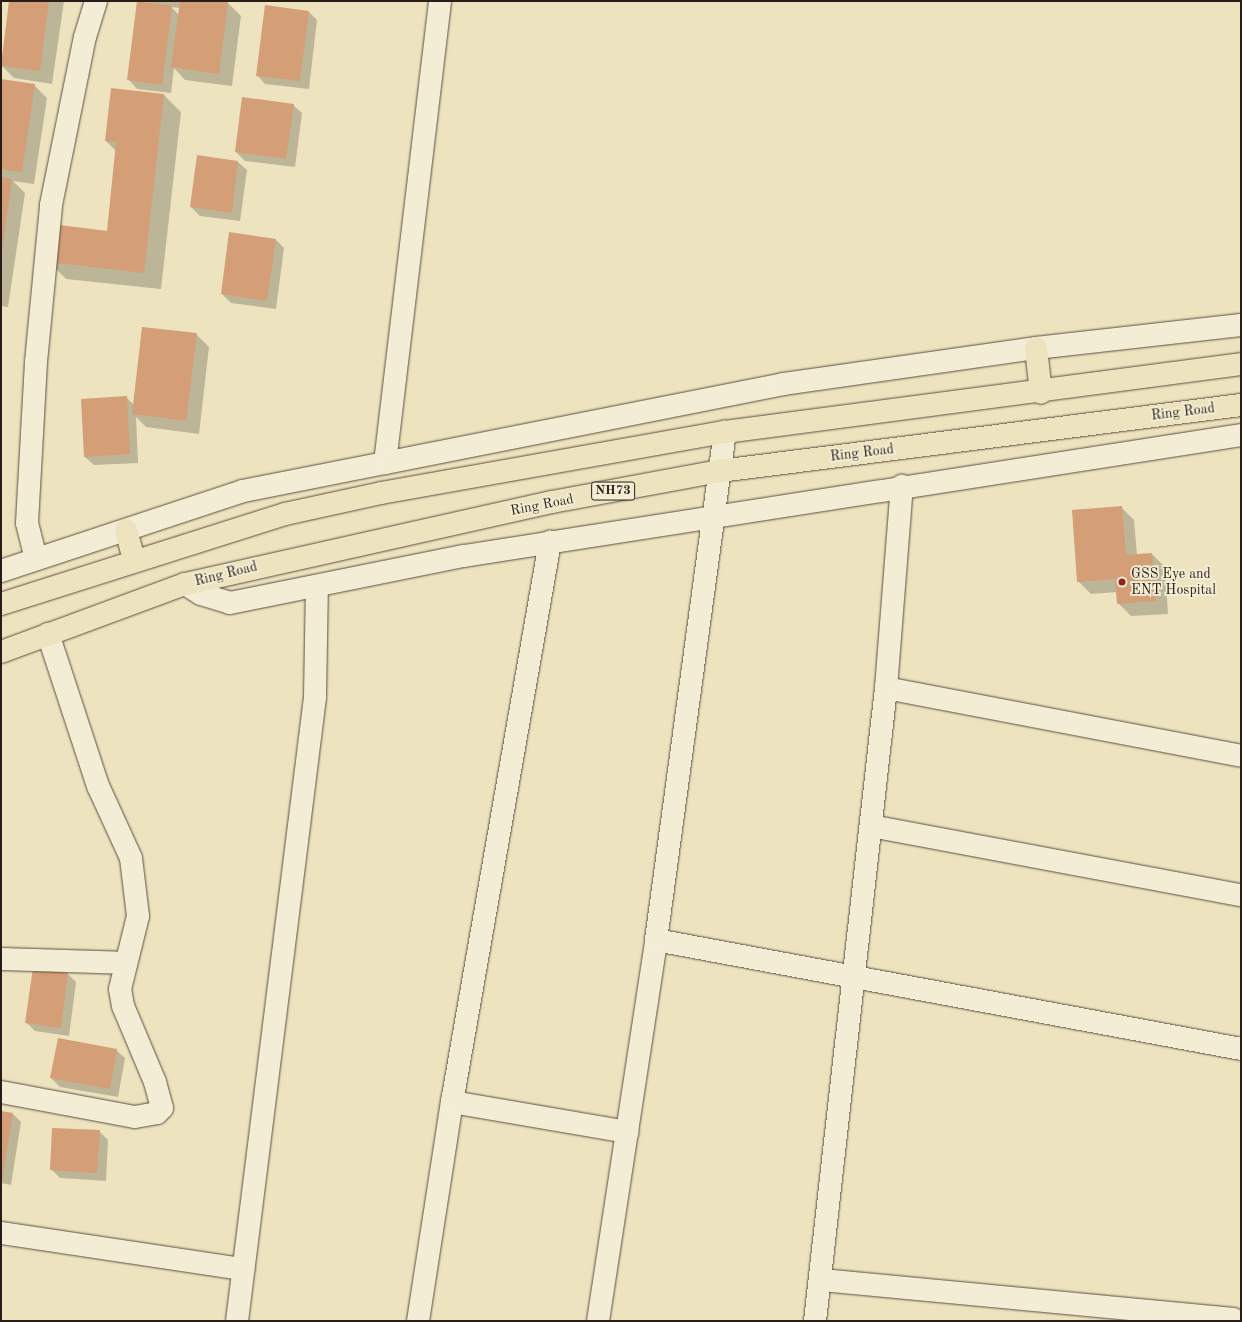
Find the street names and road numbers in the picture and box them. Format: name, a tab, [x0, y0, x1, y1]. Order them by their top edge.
street label: Ring Road	[1150, 400, 1216, 424]
street label: Ring Road	[829, 441, 895, 465]
road number: NH73	[591, 480, 635, 502]
street label: Ring Road	[509, 491, 575, 519]
street label: Ring Road	[193, 558, 259, 590]

